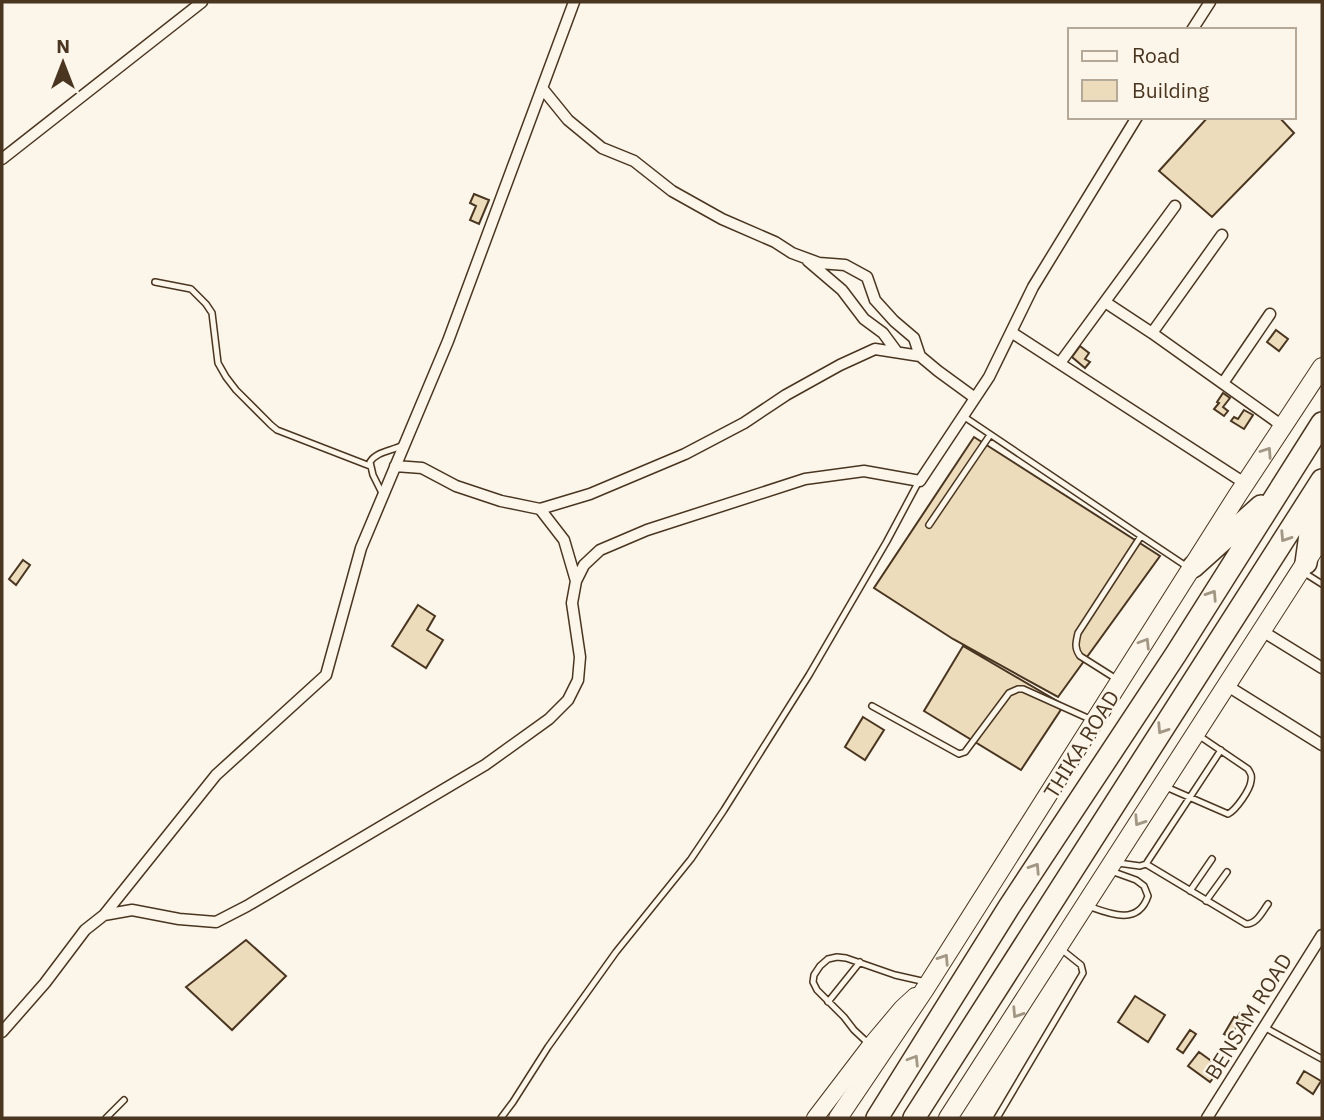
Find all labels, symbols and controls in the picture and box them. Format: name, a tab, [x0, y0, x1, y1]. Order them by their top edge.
north arrow	[28, 28, 98, 98]
legend	[1068, 28, 1296, 119]
text: N	[56, 34, 70, 58]
text: Road	[1132, 41, 1180, 69]
text: Building	[1132, 76, 1209, 104]
one-way arrow	[1259, 447, 1271, 460]
one-way arrow	[1281, 530, 1294, 543]
one-way arrow	[1204, 590, 1217, 603]
one-way arrow	[1136, 638, 1149, 651]
street label: THIKA ROAD	[1037, 685, 1125, 803]
one-way arrow	[1158, 721, 1171, 734]
one-way arrow	[1135, 813, 1147, 826]
one-way arrow	[1027, 863, 1039, 876]
street label: BENSAM ROAD	[1198, 948, 1298, 1084]
one-way arrow	[935, 954, 948, 967]
one-way arrow	[1012, 1005, 1025, 1018]
one-way arrow	[905, 1055, 918, 1068]

